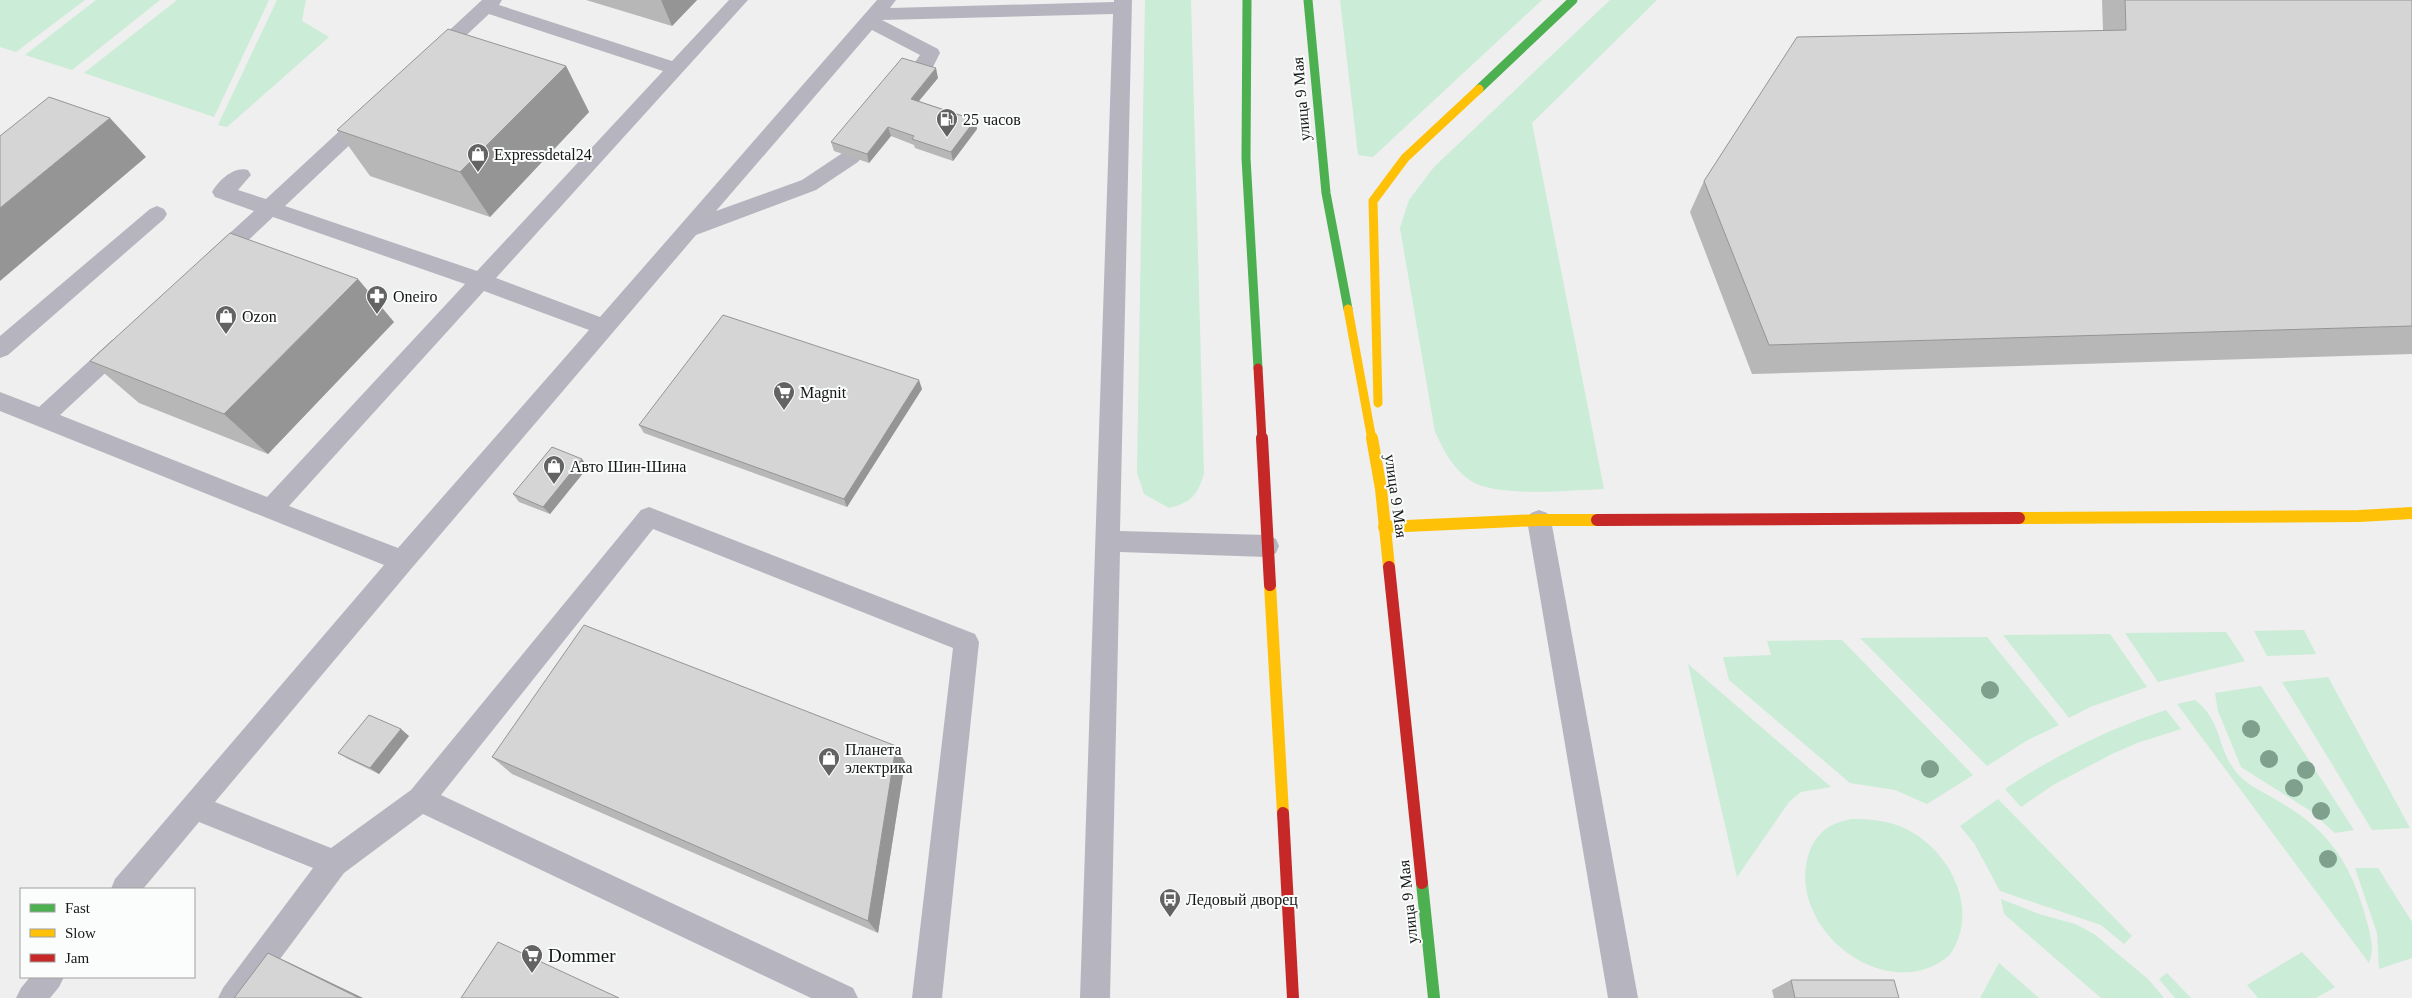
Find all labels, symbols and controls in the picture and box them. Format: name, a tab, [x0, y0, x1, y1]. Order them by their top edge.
street label: улица 9 Мая	[1289, 56, 1314, 142]
fuel station icon: 25 часов	[935, 107, 959, 138]
place label: 25 часов	[963, 111, 1021, 128]
shop icon: Expressdetal24	[466, 142, 490, 173]
place label: Expressdetal24	[494, 146, 592, 164]
pharmacy icon: Oneiro	[365, 284, 389, 315]
place label: Oneiro	[393, 288, 437, 305]
shop icon: Ozon	[214, 304, 238, 335]
place label: Ozon	[242, 308, 277, 325]
supermarket icon: Magnit	[772, 380, 796, 411]
place label: Magnit	[800, 384, 847, 402]
street label: улица 9 Мая	[1381, 453, 1410, 540]
shop icon: Авто Шин-Шина	[542, 454, 566, 485]
place label: Авто Шин-Шина	[570, 458, 686, 475]
place label: Планета электрика	[845, 741, 913, 777]
shop icon: Планета электрика	[817, 746, 841, 777]
street label: улица 9 Мая	[1395, 859, 1422, 945]
bus stop icon: Ледовый дворец	[1158, 887, 1182, 918]
legend	[20, 888, 195, 978]
place label: Ледовый дворец	[1186, 891, 1298, 909]
text: Fast	[65, 900, 91, 916]
text: Slow	[65, 925, 96, 941]
supermarket icon: Dommer	[520, 943, 544, 974]
place label: Dommer	[548, 945, 616, 966]
text: Jam	[65, 950, 89, 966]

